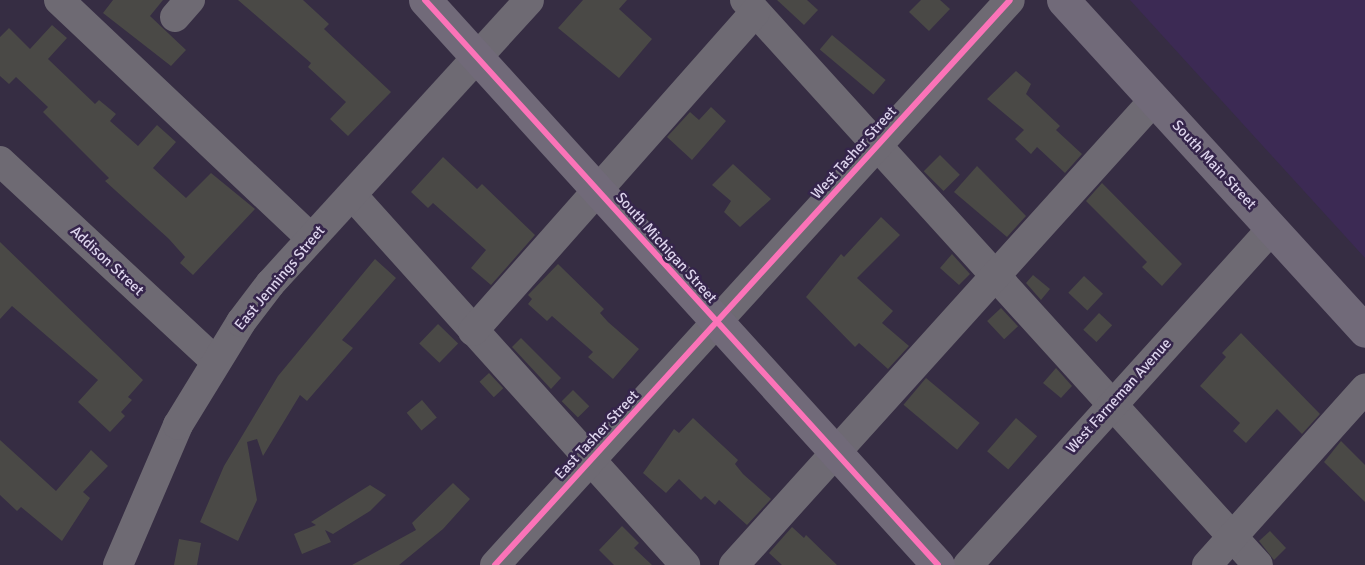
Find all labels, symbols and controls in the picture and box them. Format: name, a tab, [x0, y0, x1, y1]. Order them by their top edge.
street label: West Tasher Street	[808, 103, 900, 203]
street label: South Main Street	[1168, 117, 1260, 213]
street label: South Michigan Street	[612, 189, 720, 307]
street label: Addison Street	[67, 222, 147, 300]
street label: East Jennings Street	[231, 222, 329, 334]
street label: West Farneman Avenue	[1063, 335, 1175, 457]
street label: East Tasher Street	[551, 387, 643, 483]

